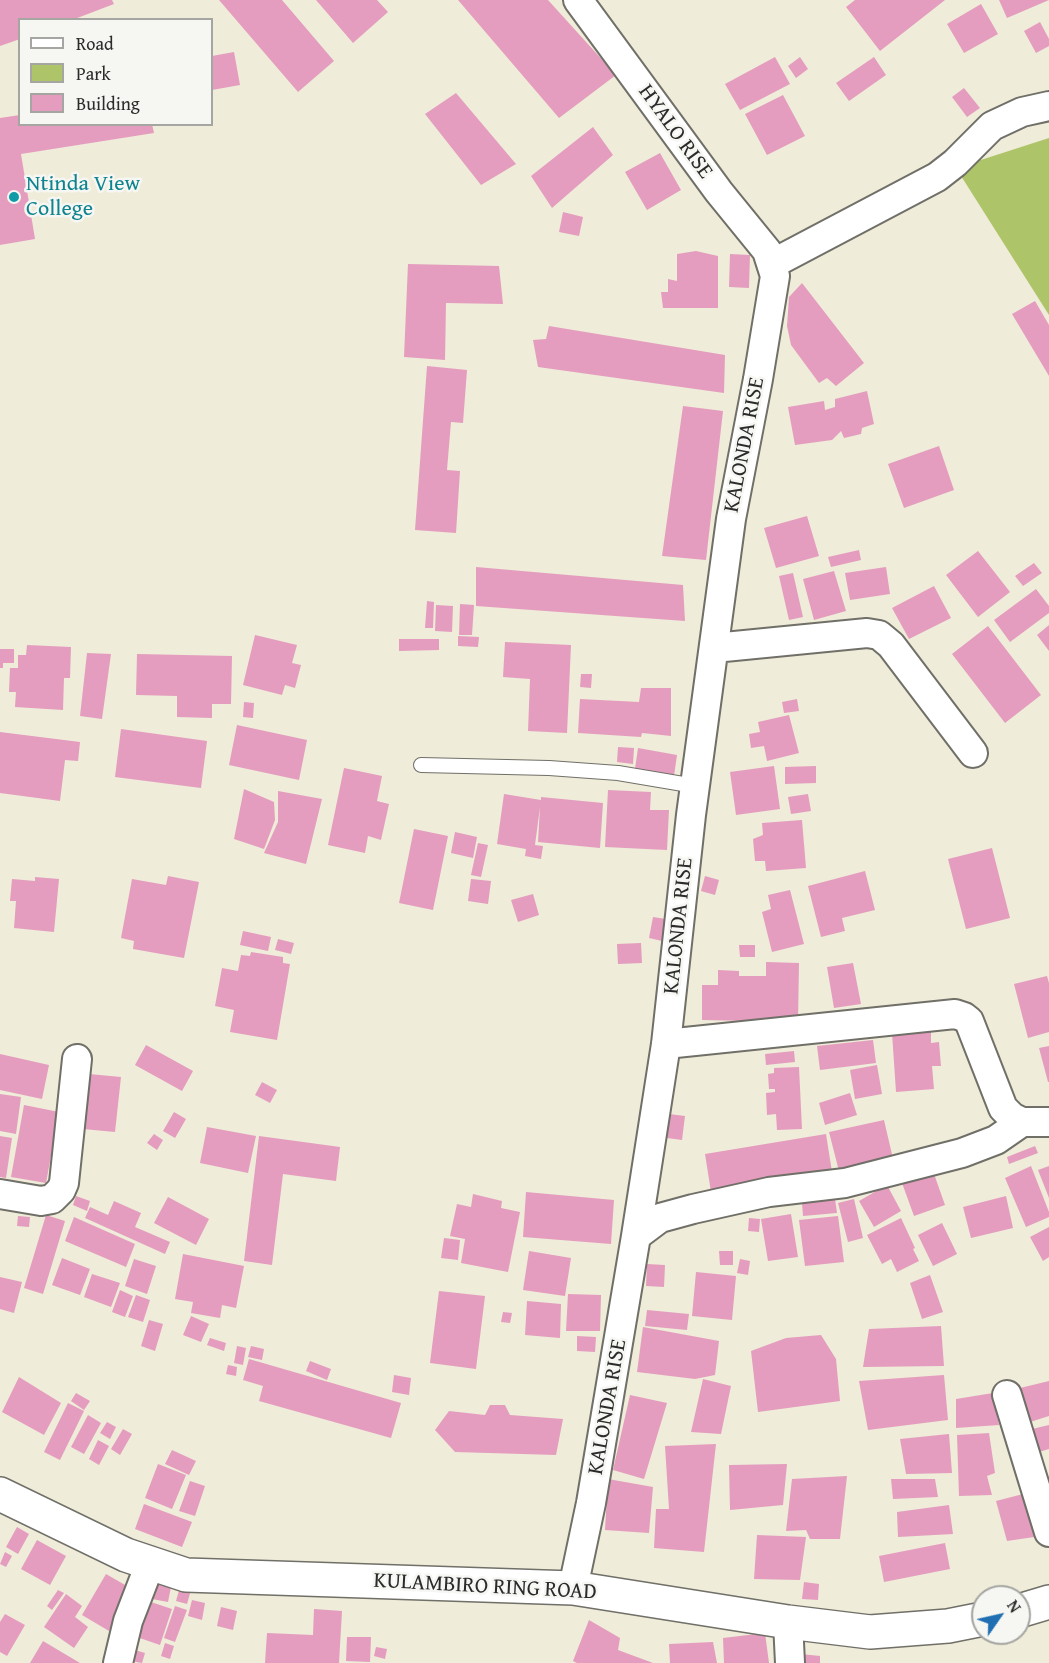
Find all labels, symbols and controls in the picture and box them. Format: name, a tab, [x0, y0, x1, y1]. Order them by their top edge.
legend	[18, 18, 213, 126]
text: Road	[76, 30, 114, 57]
text: Park	[76, 60, 111, 87]
street label: HYALO RISE	[632, 80, 718, 184]
text: Building	[76, 90, 140, 117]
place label: Ntinda View College	[26, 171, 140, 222]
marker: Ntinda View College	[7, 190, 21, 204]
street label: KALONDA RISE	[719, 375, 771, 515]
street label: KALONDA RISE	[659, 856, 699, 996]
street label: KALONDA RISE	[583, 1337, 633, 1477]
street label: KULAMBIRO RING ROAD	[373, 1568, 597, 1606]
north arrow	[971, 1585, 1031, 1645]
text: N	[1001, 1595, 1027, 1617]

